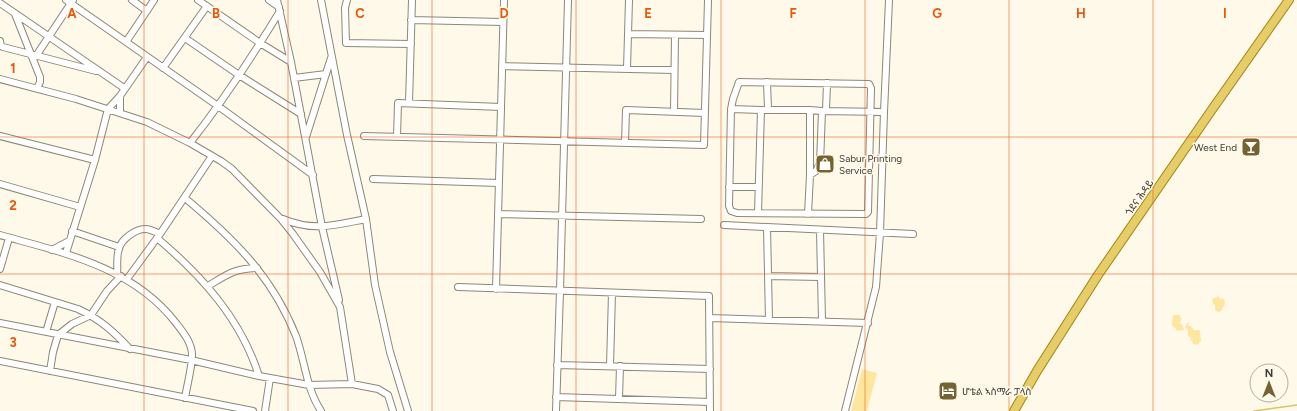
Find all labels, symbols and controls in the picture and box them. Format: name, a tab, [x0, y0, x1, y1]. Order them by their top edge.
text: A	[67, 6, 77, 21]
text: B	[212, 6, 220, 21]
text: C	[355, 6, 365, 21]
text: D	[499, 6, 509, 21]
text: E	[644, 6, 652, 21]
text: F	[789, 6, 797, 21]
text: G	[932, 6, 942, 21]
text: H	[1076, 6, 1086, 21]
text: I	[1223, 6, 1227, 21]
text: 1	[10, 61, 16, 76]
bar icon: West End	[1240, 136, 1262, 158]
place label: West End	[1194, 141, 1237, 154]
place label: Sabur Printing Service	[839, 152, 902, 177]
shop icon: Sabur Printing Service	[814, 153, 836, 175]
street label: ጎደና ሕዳይ	[1122, 177, 1157, 218]
text: 2	[9, 198, 17, 213]
text: 3	[9, 335, 17, 350]
north arrow	[1249, 363, 1289, 403]
text: N	[1265, 367, 1273, 380]
hotel icon: ሆቴል ኣስማራ ፓላስ	[937, 380, 959, 402]
place label: ሆቴል ኣስማራ ፓላስ	[962, 385, 1031, 398]

